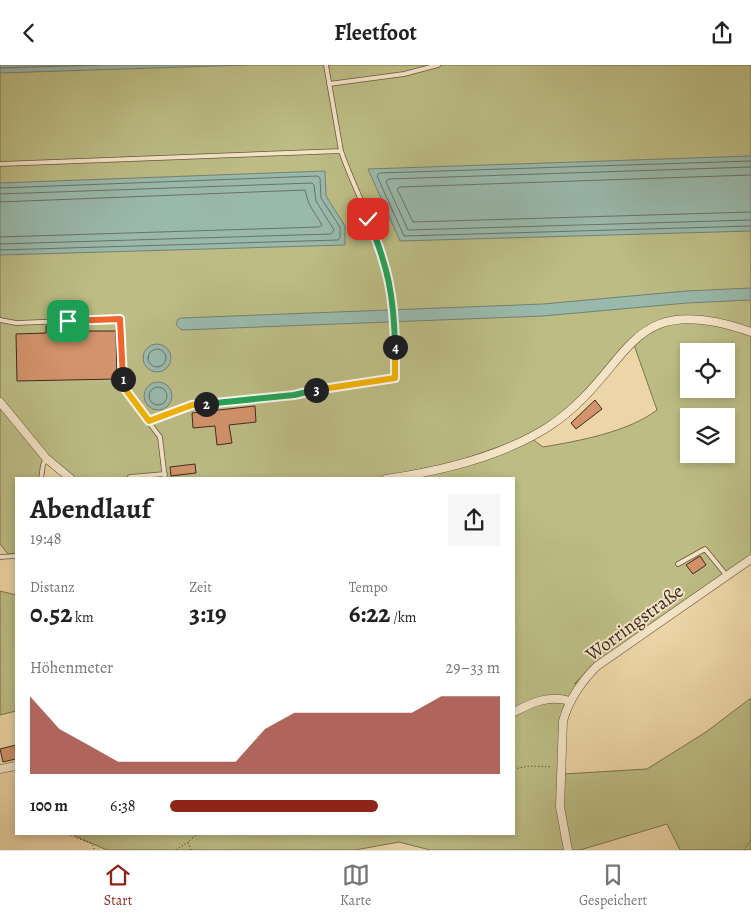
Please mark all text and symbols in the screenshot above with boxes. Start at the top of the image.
text: Fleetfoot [334,18,417,48]
icon: back [15,19,43,47]
icon: share [708,19,736,47]
pin [347,198,389,240]
icon: check [354,205,382,233]
pin [47,300,89,342]
icon: arrive [54,307,82,335]
pin: 4 [382,335,408,359]
text: 4 [392,338,399,357]
map controls [680,343,735,463]
button: locate [680,343,735,398]
pin: 1 [110,367,136,391]
text: 1 [121,370,126,389]
pin: 3 [304,377,328,403]
text: 3 [313,381,320,400]
pin: 2 [194,391,218,417]
text: 2 [203,395,210,414]
button: layers [680,408,735,463]
text: Abendlauf [30,490,151,528]
button: share [448,494,500,546]
text: 19:48 [30,528,62,550]
text: Distanz [30,578,75,597]
text: Zeit [189,578,212,597]
text: Tempo [349,578,388,597]
street label: Worringstraße [580,578,689,668]
text: 0.52 [30,597,72,631]
text: 3:19 [189,597,227,631]
text: 6:22 [349,597,390,631]
text: km [72,608,94,627]
text: /km [390,608,416,627]
text: Höhenmeter [30,657,113,679]
text: 29–33 m [446,657,500,679]
text: 100 m [30,795,68,817]
text: 6:38 [110,795,136,817]
tab: Start [104,861,132,910]
tab: Karte [340,861,371,910]
tab: Gespeichert [579,861,647,910]

